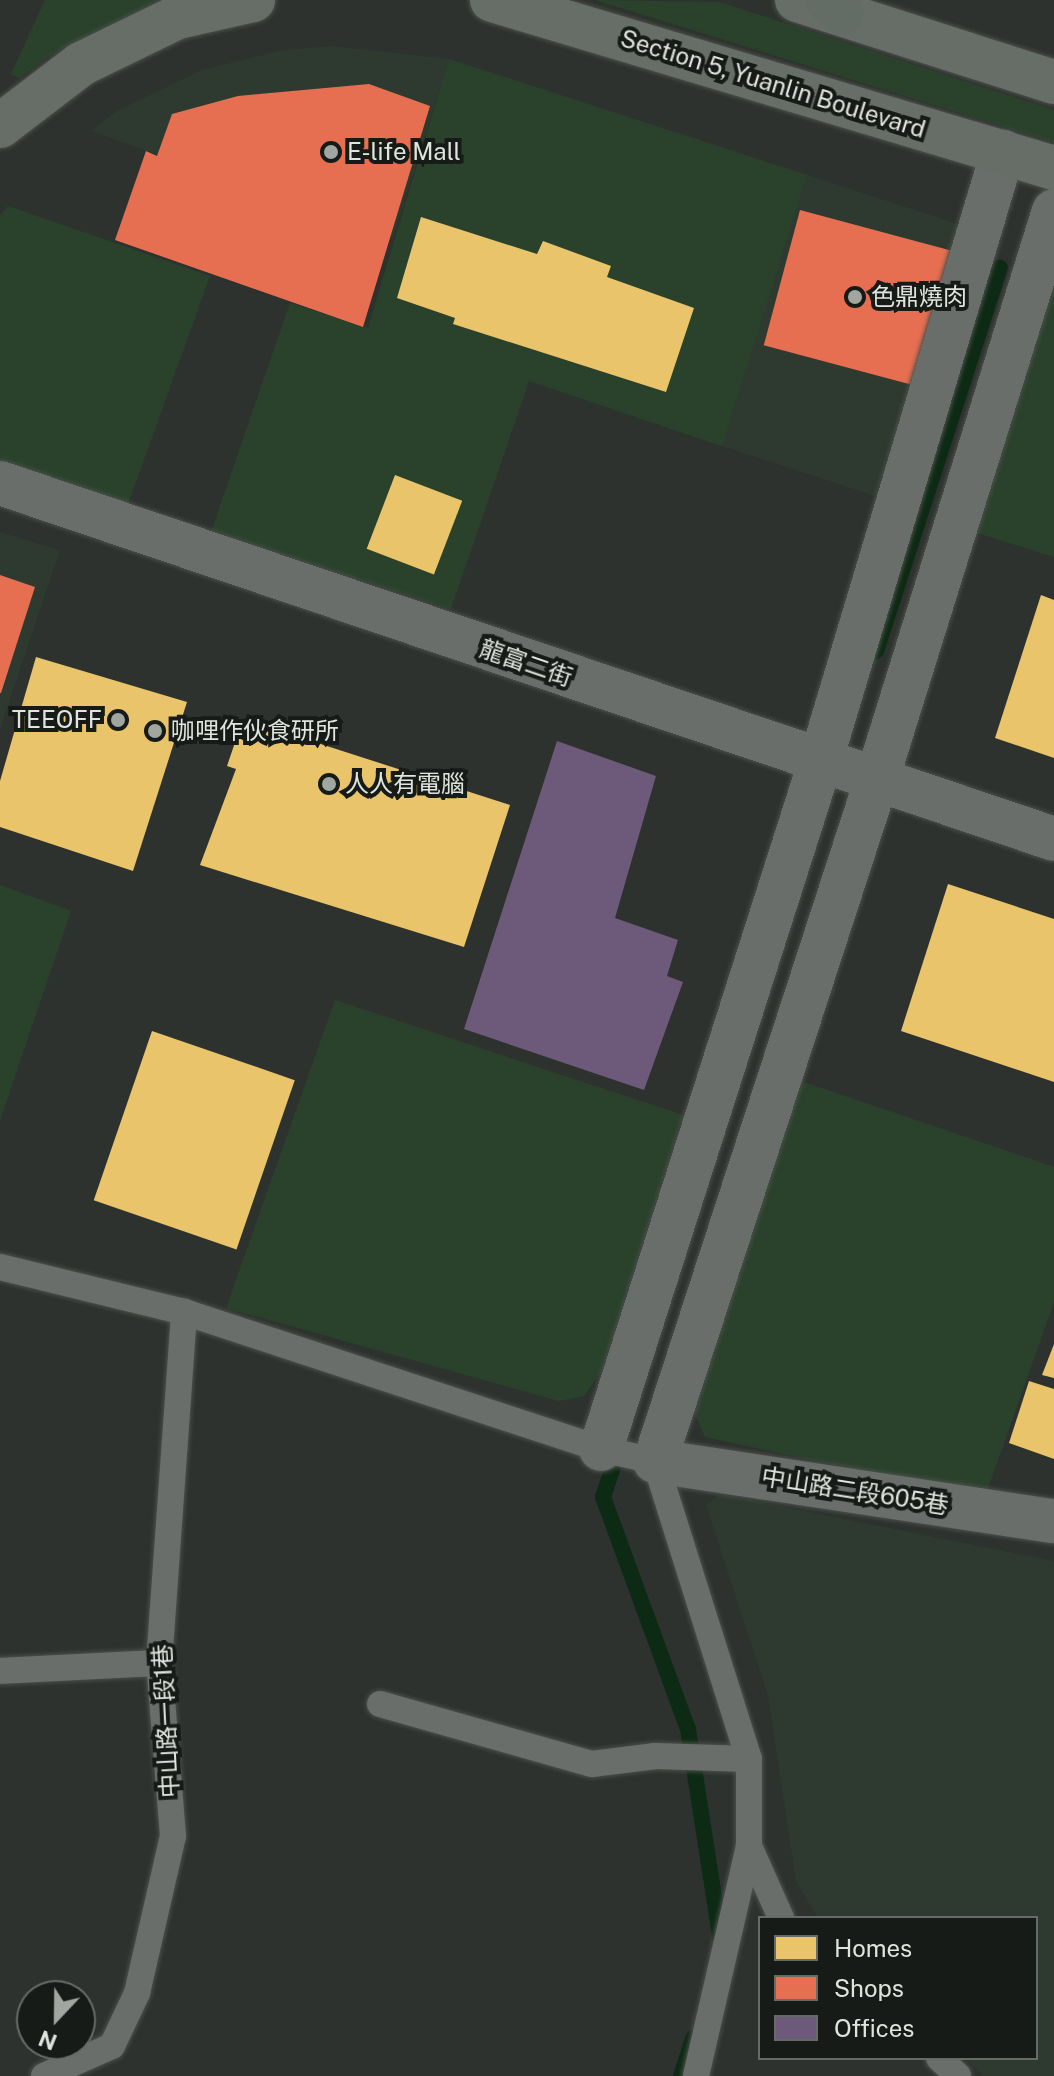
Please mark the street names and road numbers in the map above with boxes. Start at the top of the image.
street label: Section 5, Yuanlin Boulevard [617,24,929,144]
street label: 龍富二街 [476,634,576,692]
street label: 中山路二段605巷 [759,1462,951,1520]
street label: 中山路一段1巷 [148,1643,184,1799]

